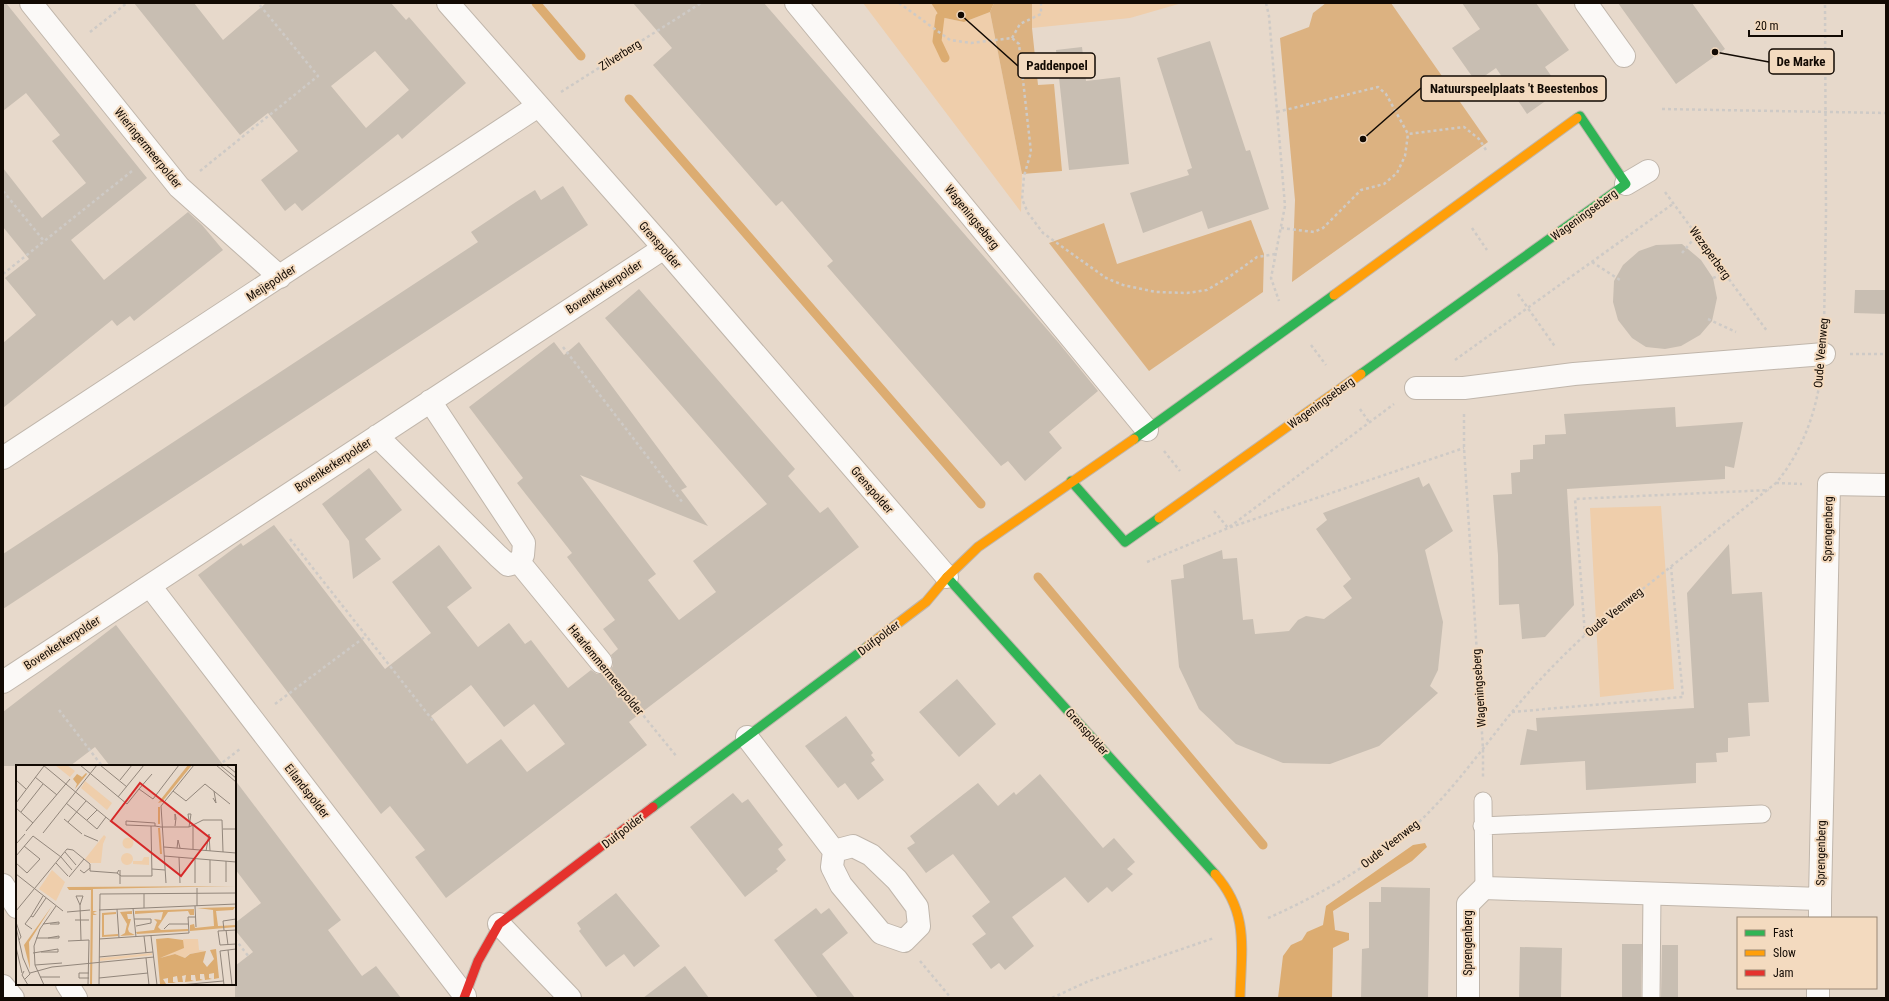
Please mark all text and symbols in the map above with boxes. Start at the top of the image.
scale bar [1749,12,1842,38]
text: 20 m [1755,19,1779,33]
street label: Zilverberg [596,37,644,73]
callout: De Marke [1769,49,1834,74]
callout: Paddenpoel [1018,53,1095,78]
text: De Marke [1776,54,1826,69]
text: Paddenpoel [1026,58,1088,73]
callout: Natuurspeelplaats 't Beestenbos [1421,76,1606,101]
text: Natuurspeelplaats 't Beestenbos [1430,81,1598,96]
street label: Wieringermeerpolder [111,105,185,191]
street label: Wageningseberg [942,182,1002,252]
street label: Wageningseberg [1548,186,1620,244]
street label: Grenspolder [636,219,684,272]
street label: Wezeperberg [1686,224,1734,282]
street label: Bovenkerkerpolder [563,257,645,317]
street label: Meijepolder [244,262,298,304]
street label: Oude Veenweg [1811,317,1831,389]
street label: Wageningseberg [1285,374,1357,432]
street label: Bovenkerkerpolder [292,435,374,495]
street label: Grenspolder [848,464,896,517]
street label: Sprengenberg [1820,496,1836,562]
street label: Oude Veenweg [1582,584,1646,640]
street label: Bovenkerkerpolder [21,613,103,673]
street label: Duifpolder [855,617,903,658]
street label: Haarlemmermeerpolder [565,622,647,718]
street label: Wageningseberg [1469,648,1489,728]
street label: Grenspolder [1063,706,1112,758]
street label: Eilandspolder [282,761,333,821]
inset map [16,765,236,985]
street label: Duifpolder [599,810,647,851]
street label: Oude Veenweg [1358,817,1422,871]
street label: Sprengenberg [1813,820,1829,886]
street label: Sprengenberg [1461,910,1475,976]
legend [1737,917,1877,989]
text: Fast [1773,926,1794,940]
text: Slow [1773,946,1796,960]
text: Jam [1773,966,1794,980]

